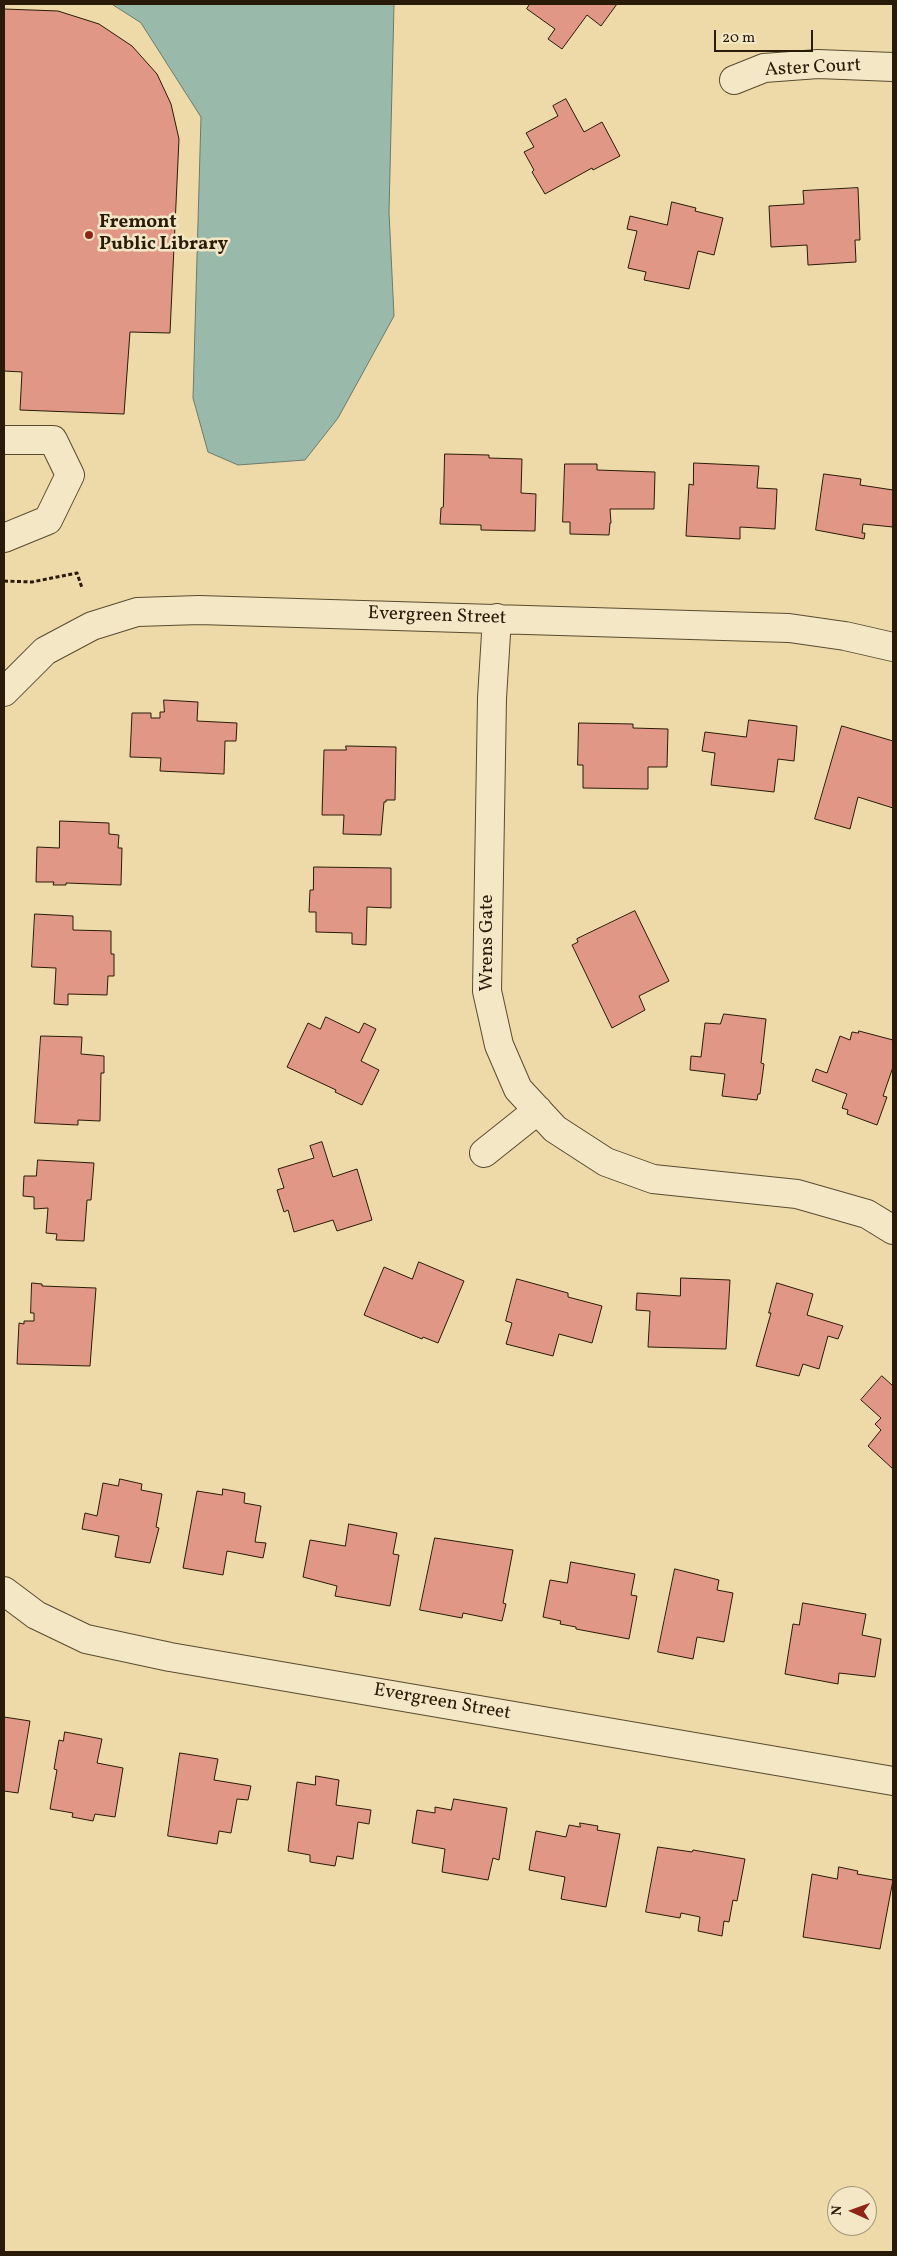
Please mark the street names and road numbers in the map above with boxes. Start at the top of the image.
street label: Aster Court [764,55,862,83]
street label: Evergreen Street [367,603,507,631]
street label: Wrens Gate [478,895,500,991]
street label: Evergreen Street [372,1680,512,1726]

